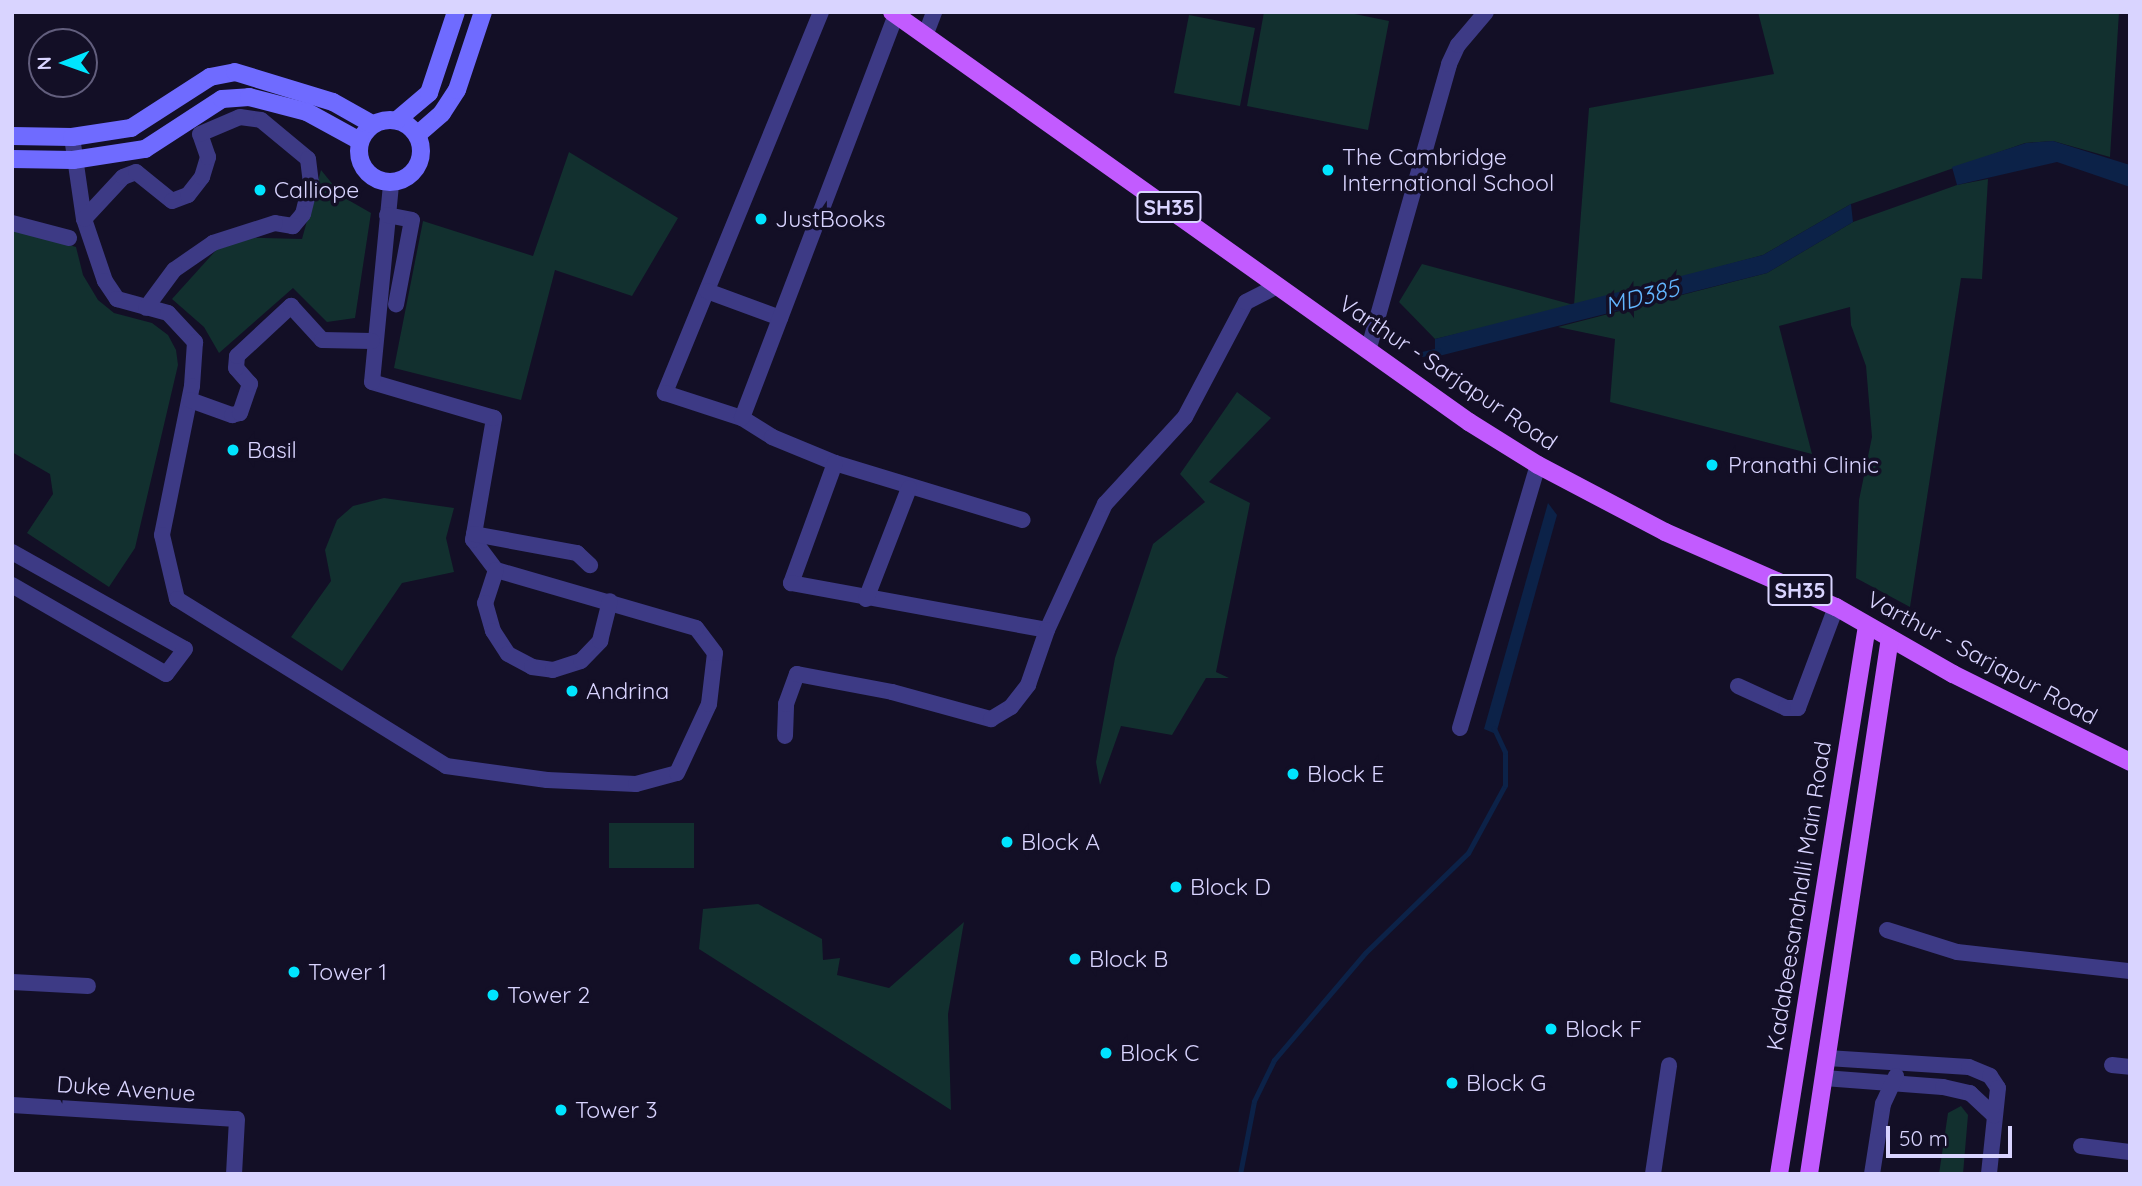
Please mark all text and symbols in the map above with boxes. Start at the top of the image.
north arrow [28,28,98,98]
text: N [32,56,56,71]
place label: The Cambridge International School [1342,143,1554,197]
marker: The Cambridge International School [1320,162,1336,178]
place label: Calliope [274,176,359,204]
marker: Calliope [252,182,268,198]
road number: SH35 [1136,190,1202,224]
place label: JustBooks [775,205,886,233]
marker: JustBooks [753,211,769,227]
water label: MD385 [1602,273,1682,321]
street label: Varthur - Sarjapur Road [1334,290,1562,456]
place label: Basil [247,436,297,464]
marker: Basil [225,442,241,458]
place label: Pranathi Clinic [1728,451,1879,479]
marker: Pranathi Clinic [1702,455,1722,475]
road number: SH35 [1767,572,1833,608]
street label: Varthur - Sarjapur Road [1862,585,2102,731]
place label: Andrina [586,677,669,705]
marker: Andrina [564,683,580,699]
street label: Kadabeesanahalli Main Road [1761,739,1837,1053]
place label: Block E [1307,760,1384,788]
marker: Block E [1285,766,1301,782]
place label: Block A [1021,828,1100,856]
marker: Block A [999,834,1015,850]
place label: Block D [1190,873,1271,901]
marker: Block D [1168,879,1184,895]
place label: Block B [1089,945,1168,973]
marker: Block B [1067,951,1083,967]
place label: Tower 1 [308,958,387,986]
marker: Tower 1 [286,964,302,980]
place label: Tower 2 [507,981,590,1009]
marker: Tower 2 [485,987,501,1003]
place label: Block F [1565,1015,1642,1043]
marker: Block F [1543,1021,1559,1037]
place label: Block C [1120,1039,1199,1067]
marker: Block C [1098,1045,1114,1061]
place label: Block G [1466,1069,1546,1097]
street label: Duke Avenue [56,1070,196,1108]
marker: Block G [1444,1075,1460,1091]
place label: Tower 3 [575,1096,658,1124]
marker: Tower 3 [553,1102,569,1118]
scale bar [1890,1112,2016,1156]
text: 50 m [1899,1125,1948,1151]

